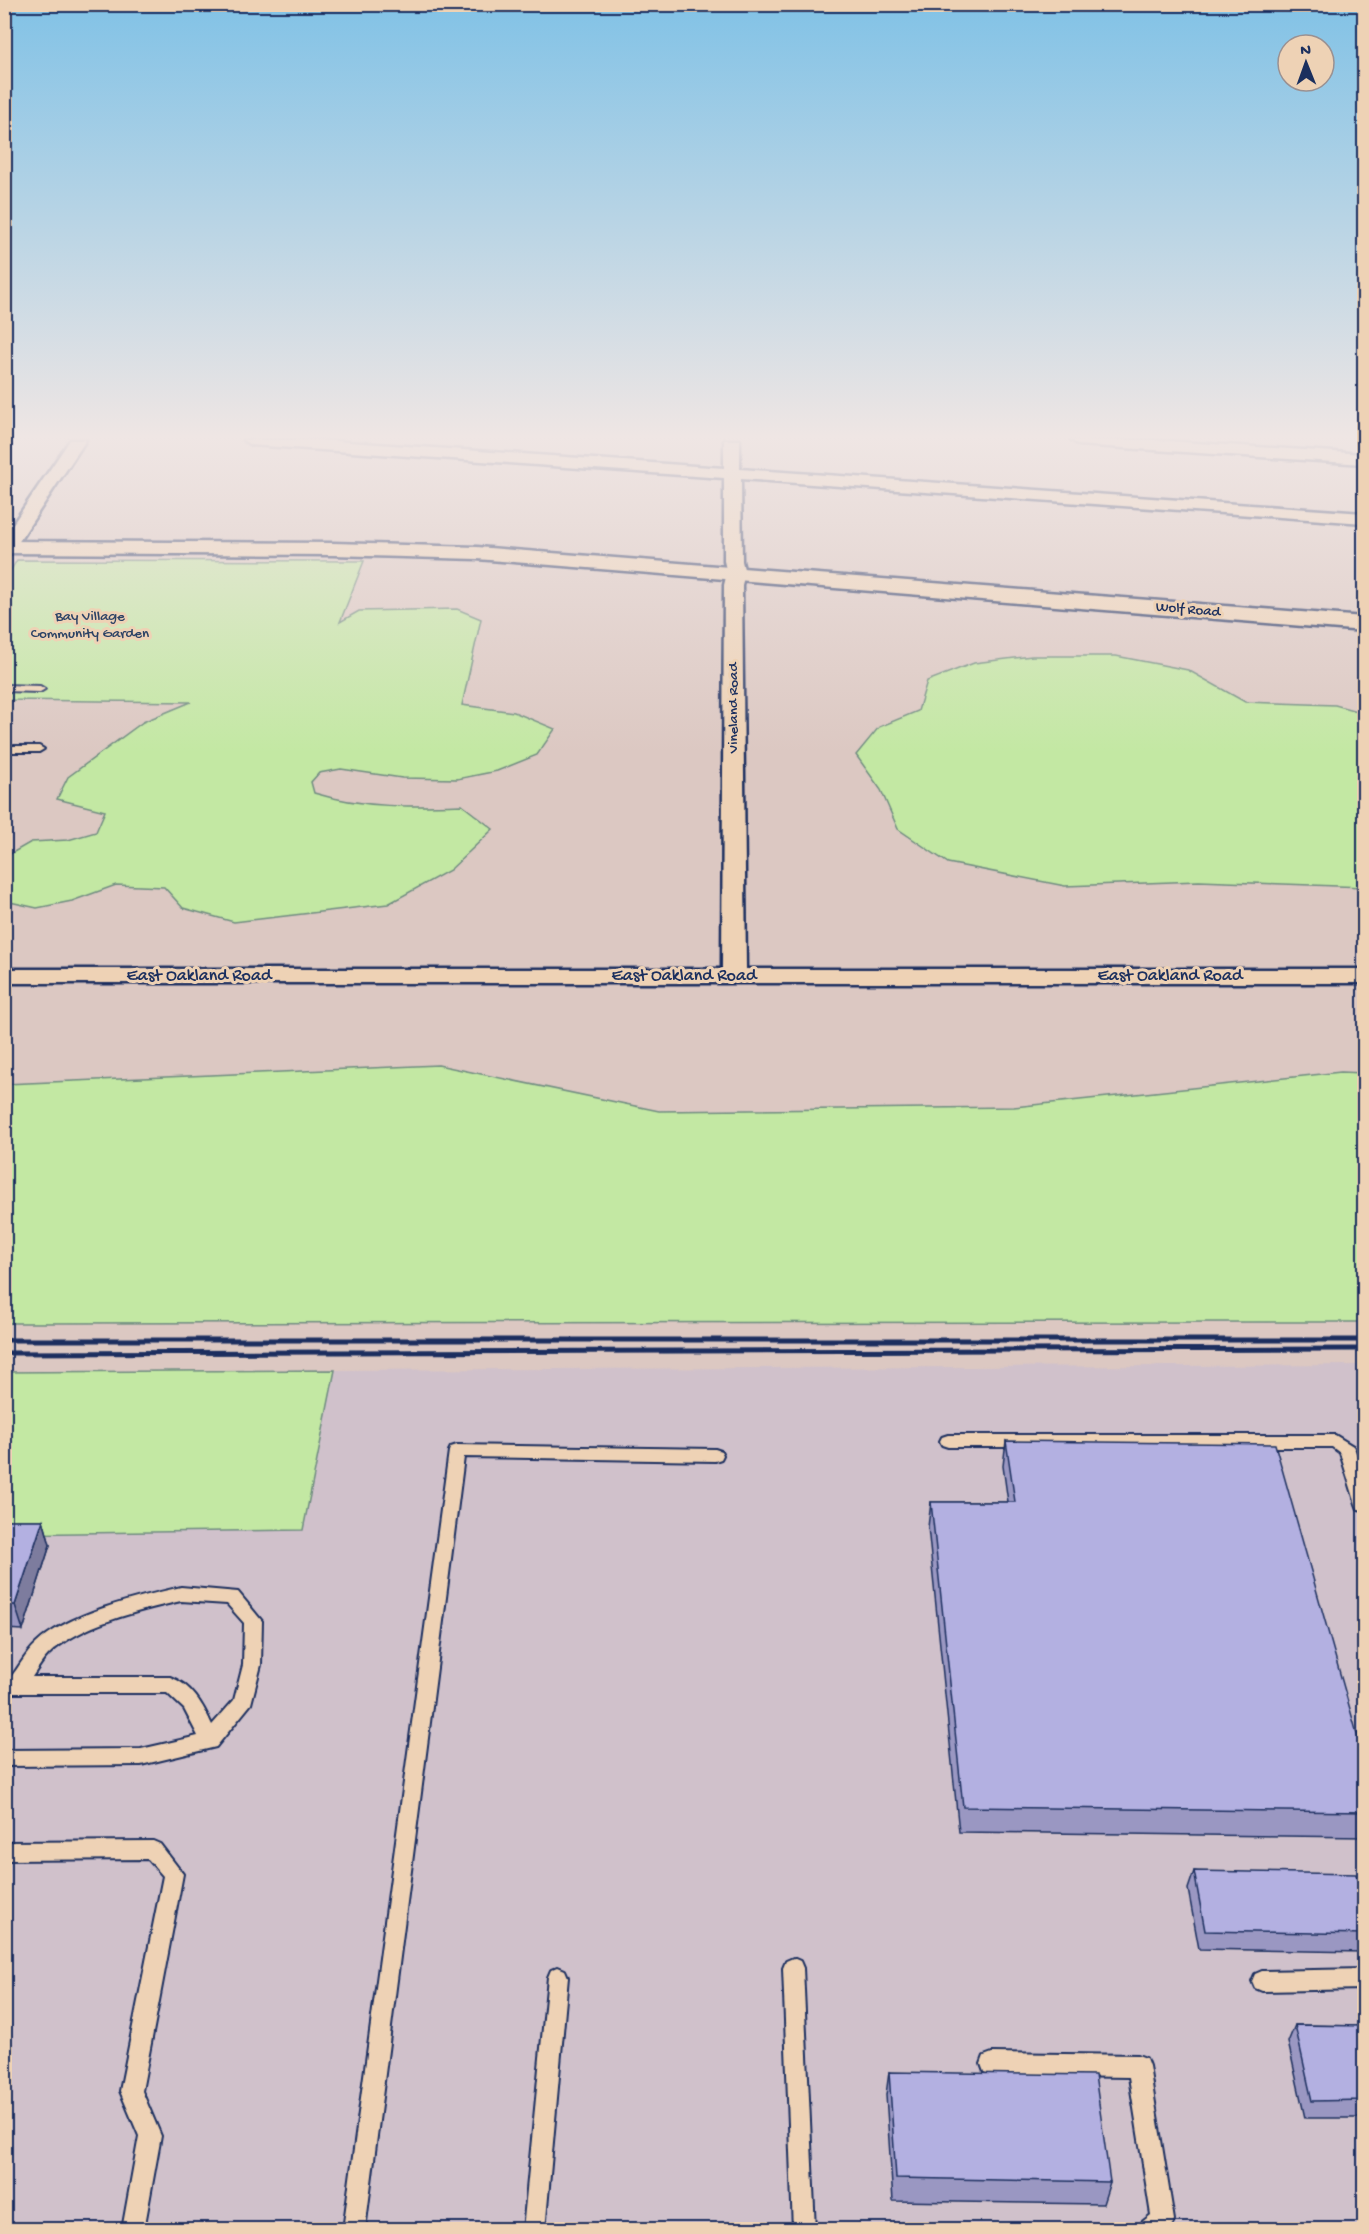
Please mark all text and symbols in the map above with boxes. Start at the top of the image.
north arrow [1276,33,1336,93]
text: N [1300,42,1312,61]
street label: Wolf Road [1155,598,1222,622]
park label: Bay Village Community Garden [31,608,149,643]
street label: Vineland Road [725,662,743,754]
street label: East Oakland Road [127,966,273,987]
street label: East Oakland Road [612,966,758,987]
street label: East Oakland Road [1098,966,1244,987]

